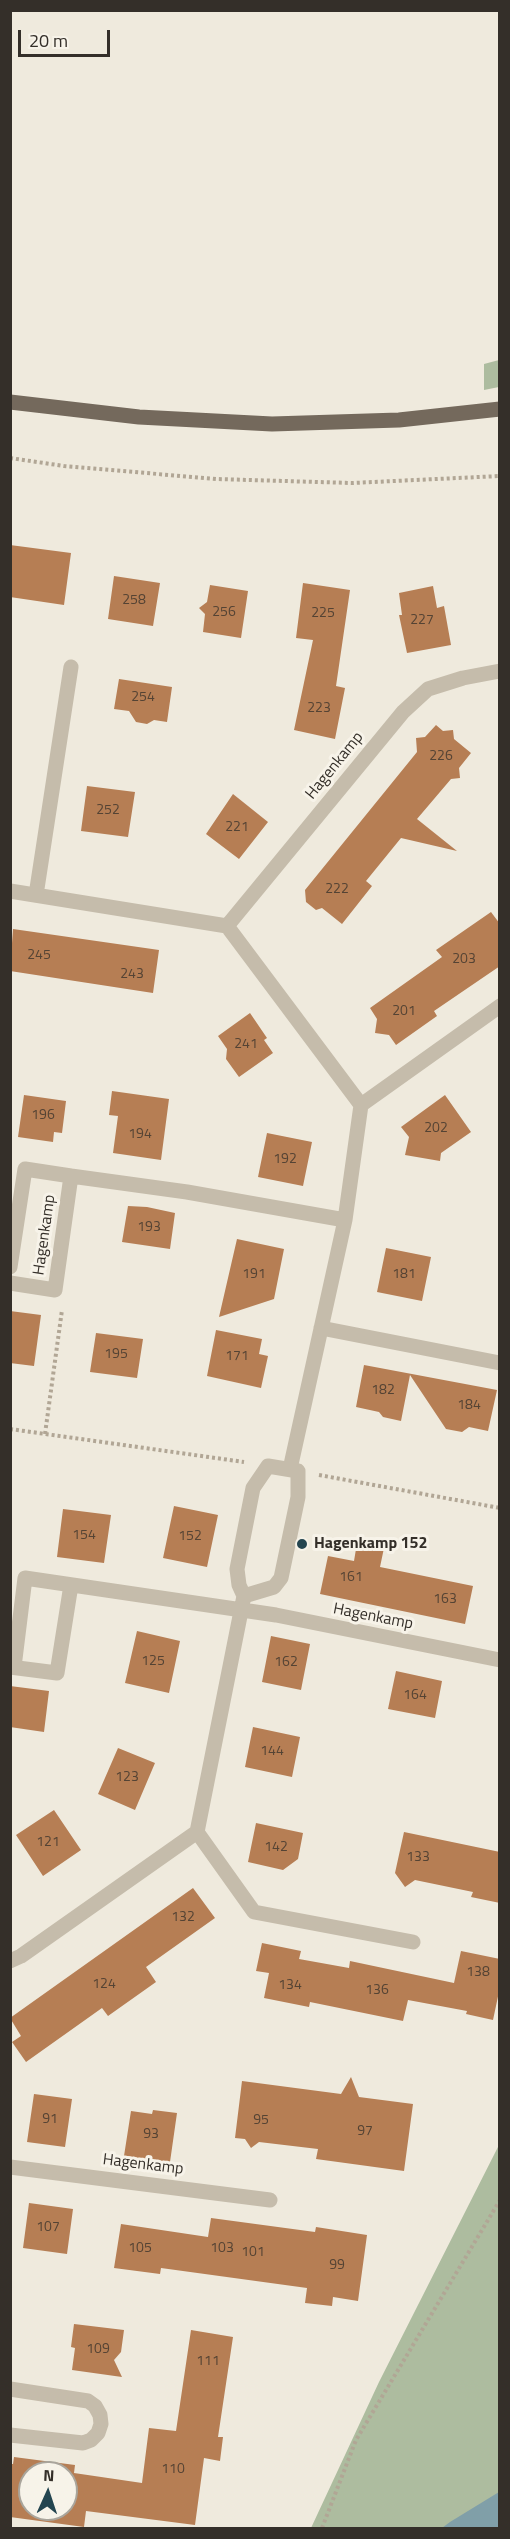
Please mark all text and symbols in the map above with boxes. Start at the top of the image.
scale bar [21,18,112,56]
text: 20 m [29,27,68,54]
house number: 258 [122,593,146,609]
house number: 256 [212,605,236,621]
house number: 225 [311,606,335,622]
house number: 227 [410,613,434,629]
house number: 254 [131,690,155,706]
house number: 223 [307,701,331,717]
street label: Hagenkamp [302,728,368,804]
house number: 226 [429,749,453,765]
house number: 252 [96,803,120,819]
house number: 221 [225,820,249,836]
house number: 222 [325,882,349,898]
house number: 245 [27,948,51,964]
house number: 203 [452,952,476,968]
house number: 243 [120,967,144,983]
house number: 201 [392,1004,416,1020]
house number: 241 [234,1037,258,1053]
house number: 196 [31,1108,55,1124]
house number: 202 [424,1121,448,1137]
house number: 194 [128,1127,152,1143]
house number: 192 [273,1152,297,1168]
street label: Hagenkamp [30,1193,60,1277]
house number: 193 [137,1220,161,1236]
house number: 191 [242,1267,266,1283]
house number: 181 [392,1267,416,1283]
house number: 195 [104,1347,128,1363]
house number: 171 [225,1349,249,1365]
house number: 182 [371,1383,395,1399]
house number: 184 [457,1398,481,1414]
house number: 154 [72,1528,96,1544]
house number: 152 [178,1529,202,1545]
place label: Hagenkamp 152 [314,1534,428,1554]
marker: Hagenkamp 152 [295,1537,309,1551]
house number: 161 [339,1570,363,1586]
house number: 163 [433,1592,457,1608]
street label: Hagenkamp [331,1600,415,1634]
house number: 125 [141,1654,165,1670]
house number: 162 [274,1655,298,1671]
house number: 164 [403,1688,427,1704]
house number: 144 [260,1744,284,1760]
house number: 123 [115,1770,139,1786]
house number: 121 [36,1835,60,1851]
house number: 142 [264,1840,288,1856]
house number: 133 [406,1850,430,1866]
house number: 132 [171,1910,195,1926]
house number: 138 [466,1965,490,1981]
house number: 124 [92,1977,116,1993]
house number: 134 [278,1978,302,1994]
house number: 136 [365,1983,389,1999]
house number: 91 [42,2112,58,2128]
house number: 95 [253,2113,269,2129]
house number: 97 [357,2124,373,2140]
house number: 93 [143,2127,159,2143]
street label: Hagenkamp [102,2151,184,2179]
house number: 107 [36,2220,60,2236]
house number: 105 [128,2241,152,2257]
house number: 103 [210,2241,234,2257]
house number: 101 [241,2245,265,2261]
house number: 99 [329,2258,345,2274]
house number: 109 [86,2342,110,2358]
house number: 111 [196,2354,220,2370]
north arrow [18,2461,78,2521]
house number: 110 [161,2462,185,2478]
text: N [43,2463,55,2487]

